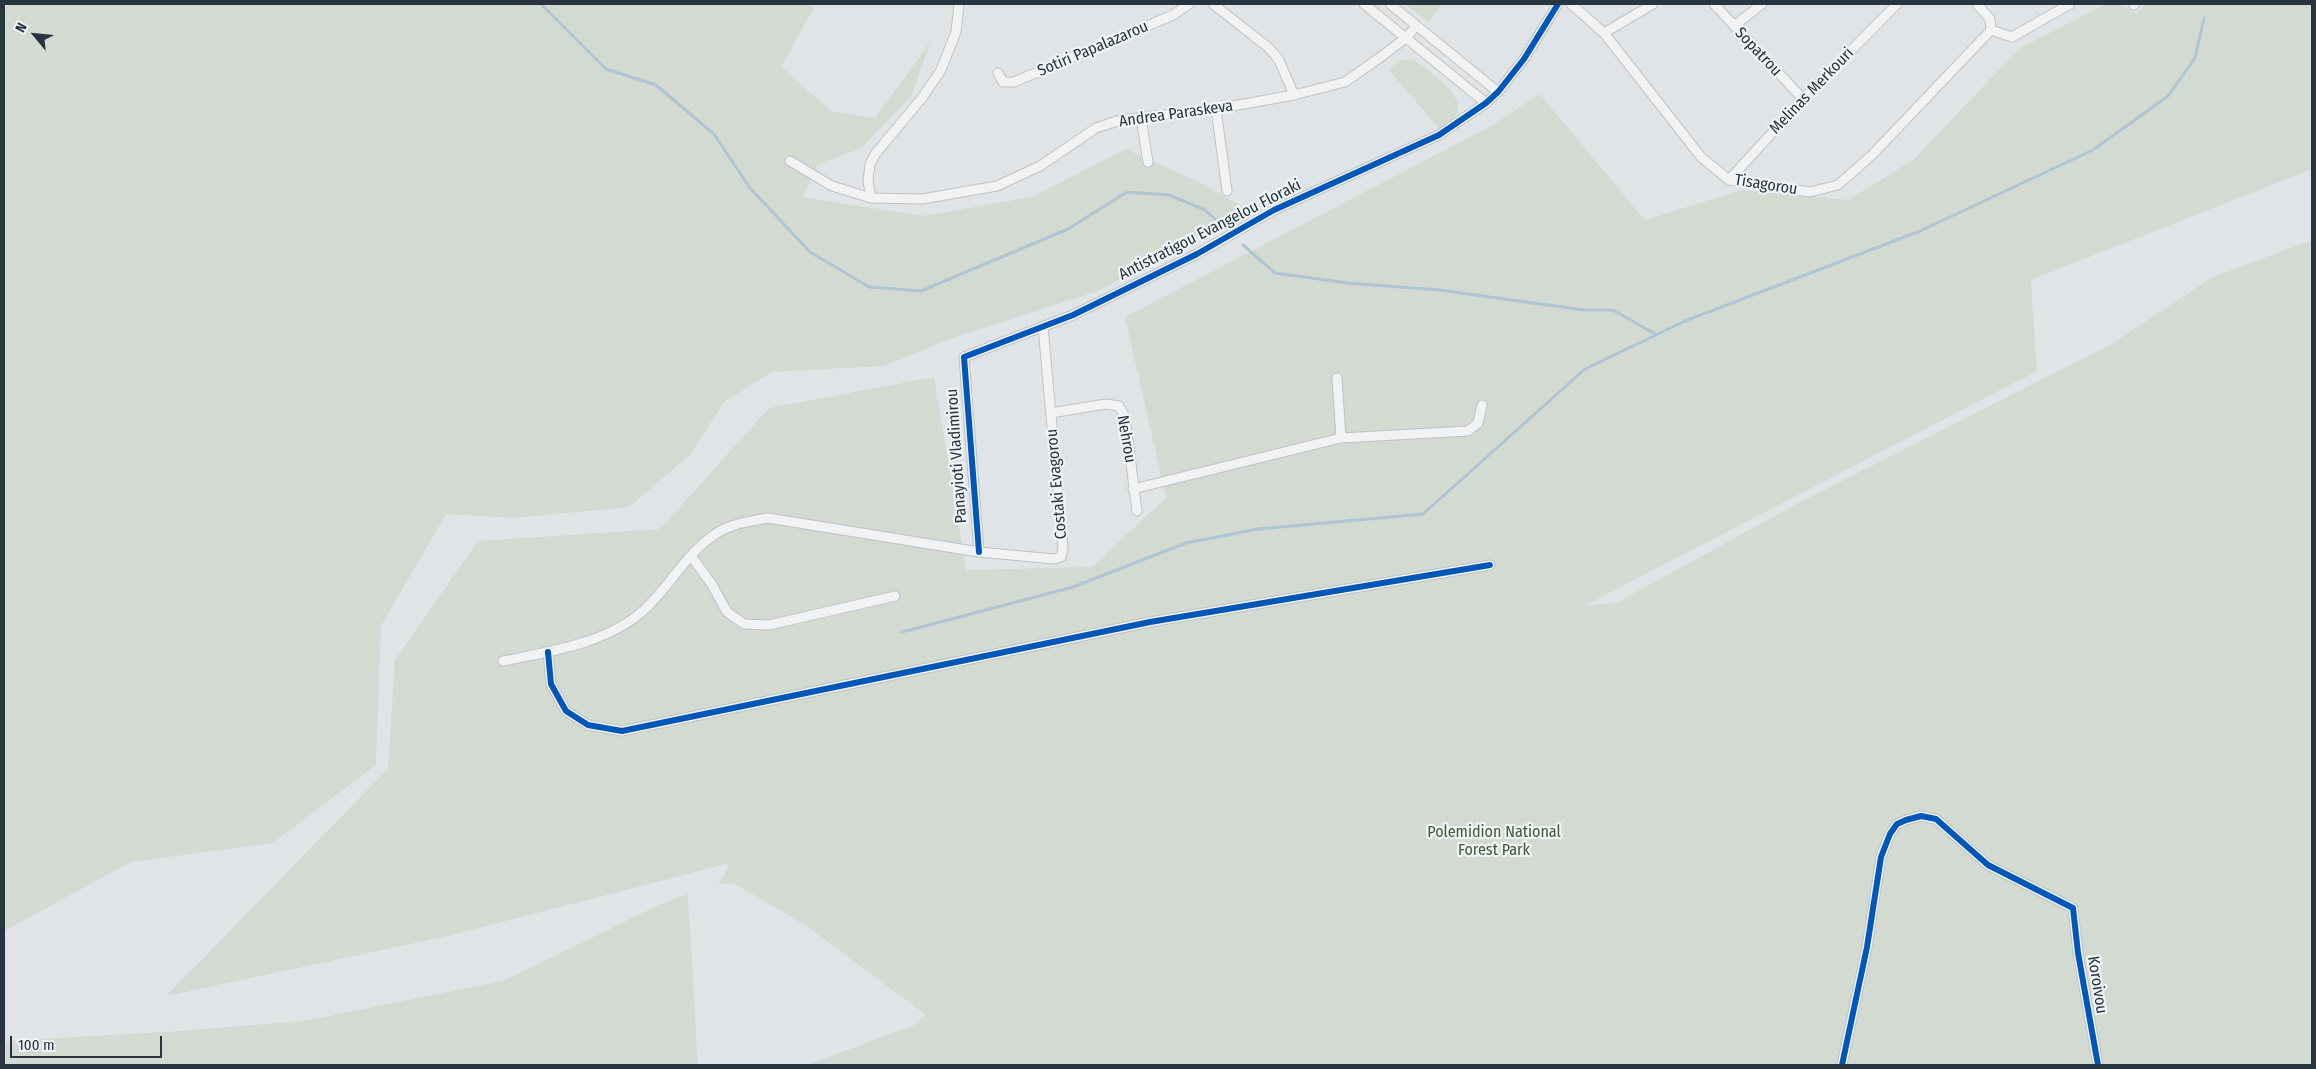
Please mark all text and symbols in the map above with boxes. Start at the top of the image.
north arrow [10,10,60,60]
street label: Sotiri Papalazarou [1035,17,1151,81]
text: N [12,20,31,35]
street label: Sopatrou [1731,24,1785,80]
street label: Melinas Merkouri [1766,44,1858,138]
street label: Andrea Paraskeva [1118,97,1234,131]
street label: Tisagorou [1733,171,1799,199]
street label: Antistratigou Evangelou Floraki [1116,176,1304,284]
street label: Panayioti Vladimirou [943,388,971,524]
street label: Nehrou [1112,414,1140,464]
street label: Costaki Evagorou [1043,428,1071,540]
park label: Polemidion National Forest Park [1427,823,1561,861]
street label: Koroivou [2083,955,2111,1015]
scale bar [12,1026,165,1058]
text: 100 m [18,1036,55,1054]

